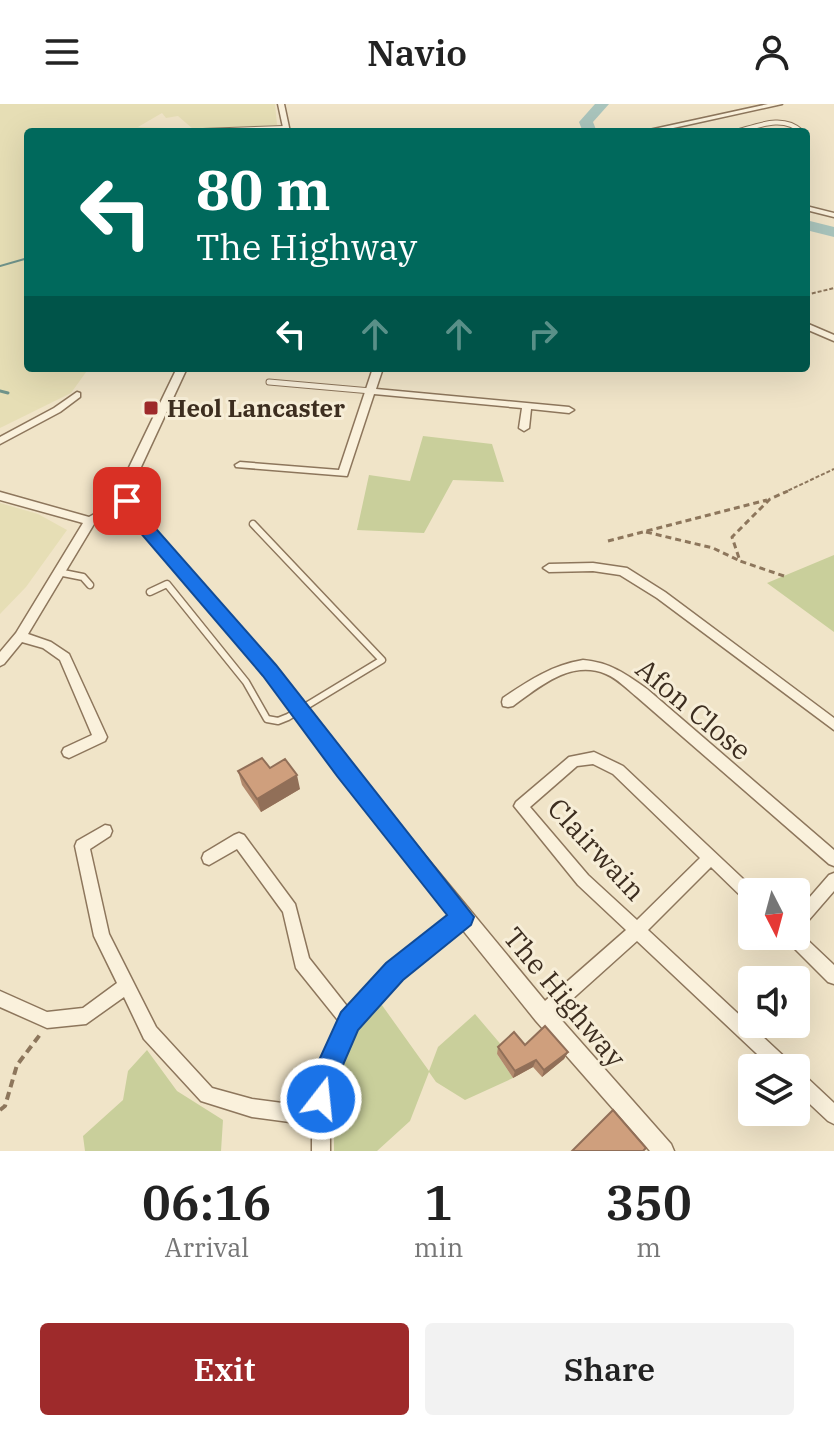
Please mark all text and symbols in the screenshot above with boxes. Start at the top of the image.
text: Navio [367,29,467,76]
icon: menu [40,30,84,74]
icon: person [750,30,794,74]
text: 80 m [196,153,331,225]
icon: left [64,160,168,264]
text: The Highway [196,223,417,270]
icon: left [269,312,313,356]
icon: ahead [353,312,397,356]
icon: ahead [437,312,481,356]
icon: right [521,312,565,356]
place label: Heol Lancaster [167,392,345,424]
marker: Heol Lancaster [142,399,160,417]
pin [93,467,161,535]
icon: arrive [105,479,149,523]
street label: Afon Close [629,650,759,768]
street label: Clairwain [540,790,654,908]
north arrow [738,878,810,950]
map controls [738,878,810,1126]
street label: The Highway [496,919,634,1075]
button: sound [738,966,810,1038]
button: layers [738,1054,810,1126]
position arrow [279,1057,363,1141]
text: 06:16 [142,1171,272,1233]
text: 1 [424,1171,453,1233]
text: 350 [605,1171,692,1233]
text: Arrival [165,1230,249,1264]
text: min [414,1230,463,1264]
text: m [636,1230,661,1264]
button: Exit [40,1323,409,1415]
button: Share [425,1323,794,1415]

